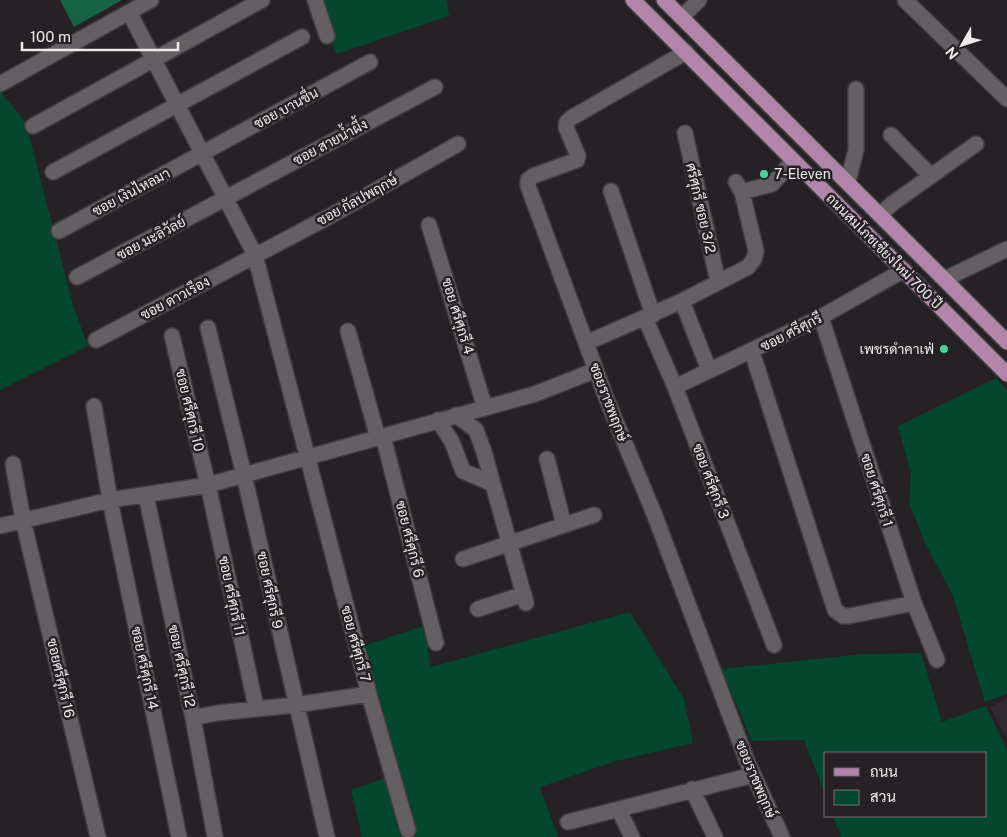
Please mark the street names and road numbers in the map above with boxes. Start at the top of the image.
street label: ซอย บานชื่น [249,81,321,132]
street label: ซอย สายน้ำผึ้ง [288,112,370,168]
street label: ศรีศุกรี ซอย 3/2 [681,161,720,255]
street label: ซอย เงินไหลมา [89,165,173,219]
street label: ซอย กัลปพฤกษ์ [314,170,401,230]
street label: ถนนสมโภชเชียงใหม่ 700 ปี [823,189,946,312]
street label: ซอย มะลิวัลย์ [113,212,188,263]
street label: ซอย ดาวเรือง [137,272,212,323]
street label: ซอย ศรีศุกรี 4 [437,276,478,357]
street label: ซอย ศรีศุกรี [757,309,825,356]
street label: ซอยราชพฤกษ์ [586,360,632,444]
street label: ซอย ศรีศุกรี 10 [171,367,208,453]
street label: ซอย ศรีศุกรี 3 [688,441,734,522]
street label: ซอย ศรีศุกรี 1 [856,451,897,529]
street label: ซอย ศรีศุกรี 6 [391,499,428,580]
street label: ซอย ศรีศุกรี 9 [252,550,287,631]
street label: ซอย ศรีศุกรี 11 [214,554,249,638]
street label: ซอย ศรีศุกรี 7 [336,604,375,685]
street label: ซอย ศรีศุกรี 12 [163,623,200,709]
street label: ซอย ศรีศุกรี 14 [126,625,163,712]
street label: ซอยศรีศุกรี 16 [42,636,79,720]
street label: ซอยราชพฤกษ์ [732,737,781,821]

